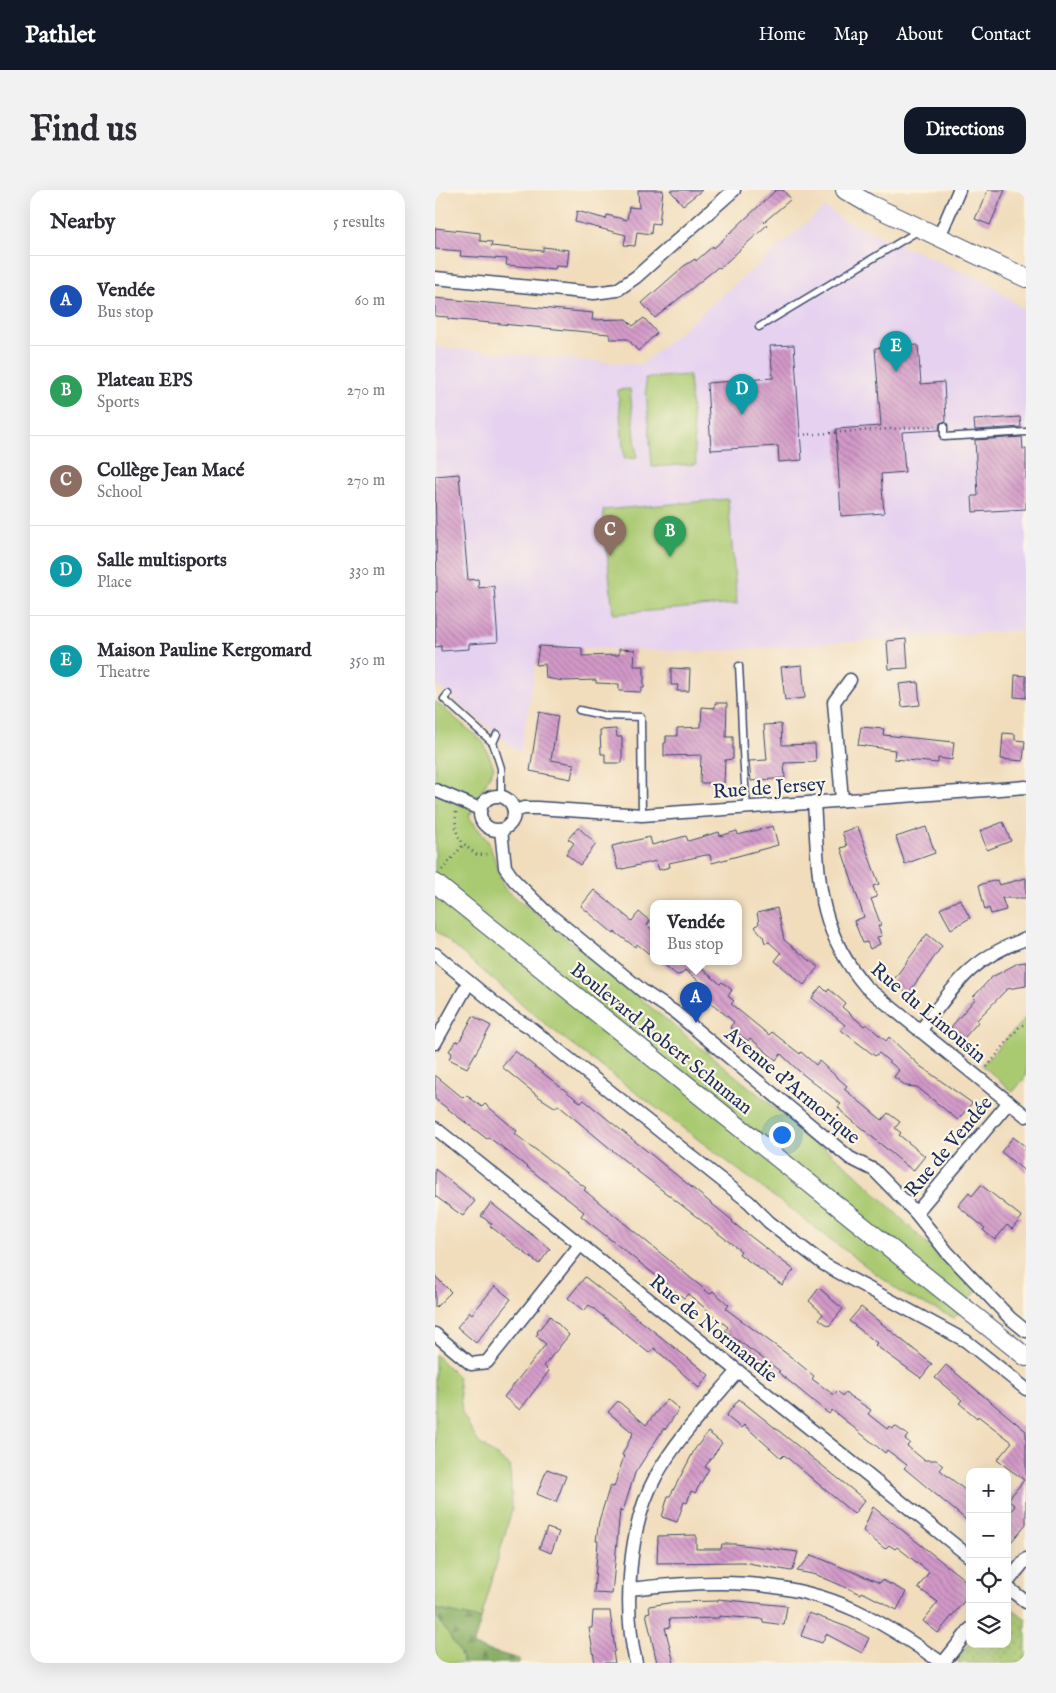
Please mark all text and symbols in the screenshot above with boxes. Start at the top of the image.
text: Pathlet [25,20,96,51]
text: Home [759,24,806,47]
text: Map [834,24,868,47]
text: About [896,24,943,47]
text: Contact [971,24,1031,47]
button: Directions [904,107,1026,154]
text: Find us [30,108,137,153]
text: Nearby [50,209,115,236]
text: 5 results [333,213,385,233]
text: Vendée [97,279,155,303]
text: A [61,291,71,311]
text: 60 m [355,291,385,311]
text: Bus stop [97,303,153,323]
pin: E [880,331,912,372]
text: Plateau EPS [97,369,193,393]
pin: D [726,374,758,415]
text: B [61,381,71,401]
text: 270 m [346,381,385,401]
text: Sports [97,393,139,413]
text: Collège Jean Macé [97,459,244,483]
text: C [60,471,72,491]
text: 270 m [346,471,385,491]
text: School [97,483,142,503]
pin: C [594,515,626,556]
pin: B [654,516,686,557]
text: Salle multisports [97,549,227,573]
text: D [60,561,72,581]
text: 330 m [349,561,385,581]
text: Place [97,573,132,593]
text: Maison Pauline Kergomard [97,639,311,663]
text: E [60,651,72,671]
text: 350 m [350,651,385,671]
text: Theatre [97,663,150,683]
street label: Rue de Jersey [712,772,827,805]
popup [650,900,742,965]
text: Vendée [667,911,725,935]
text: Bus stop [667,935,723,955]
street label: Rue du Limousin [865,957,991,1069]
street label: Boulevard Robert Schuman [565,958,758,1121]
pin: A [680,982,712,1023]
street label: Avenue d'Armorique [718,1021,865,1150]
street label: Rue de Vendée [900,1091,999,1203]
your location [769,1122,795,1148]
street label: Rue de Normandie [644,1270,782,1389]
map controls [966,1468,1011,1648]
button: + [966,1468,1011,1513]
button: − [966,1513,1011,1558]
button: locate [966,1558,1011,1603]
button: layers [966,1603,1011,1648]

